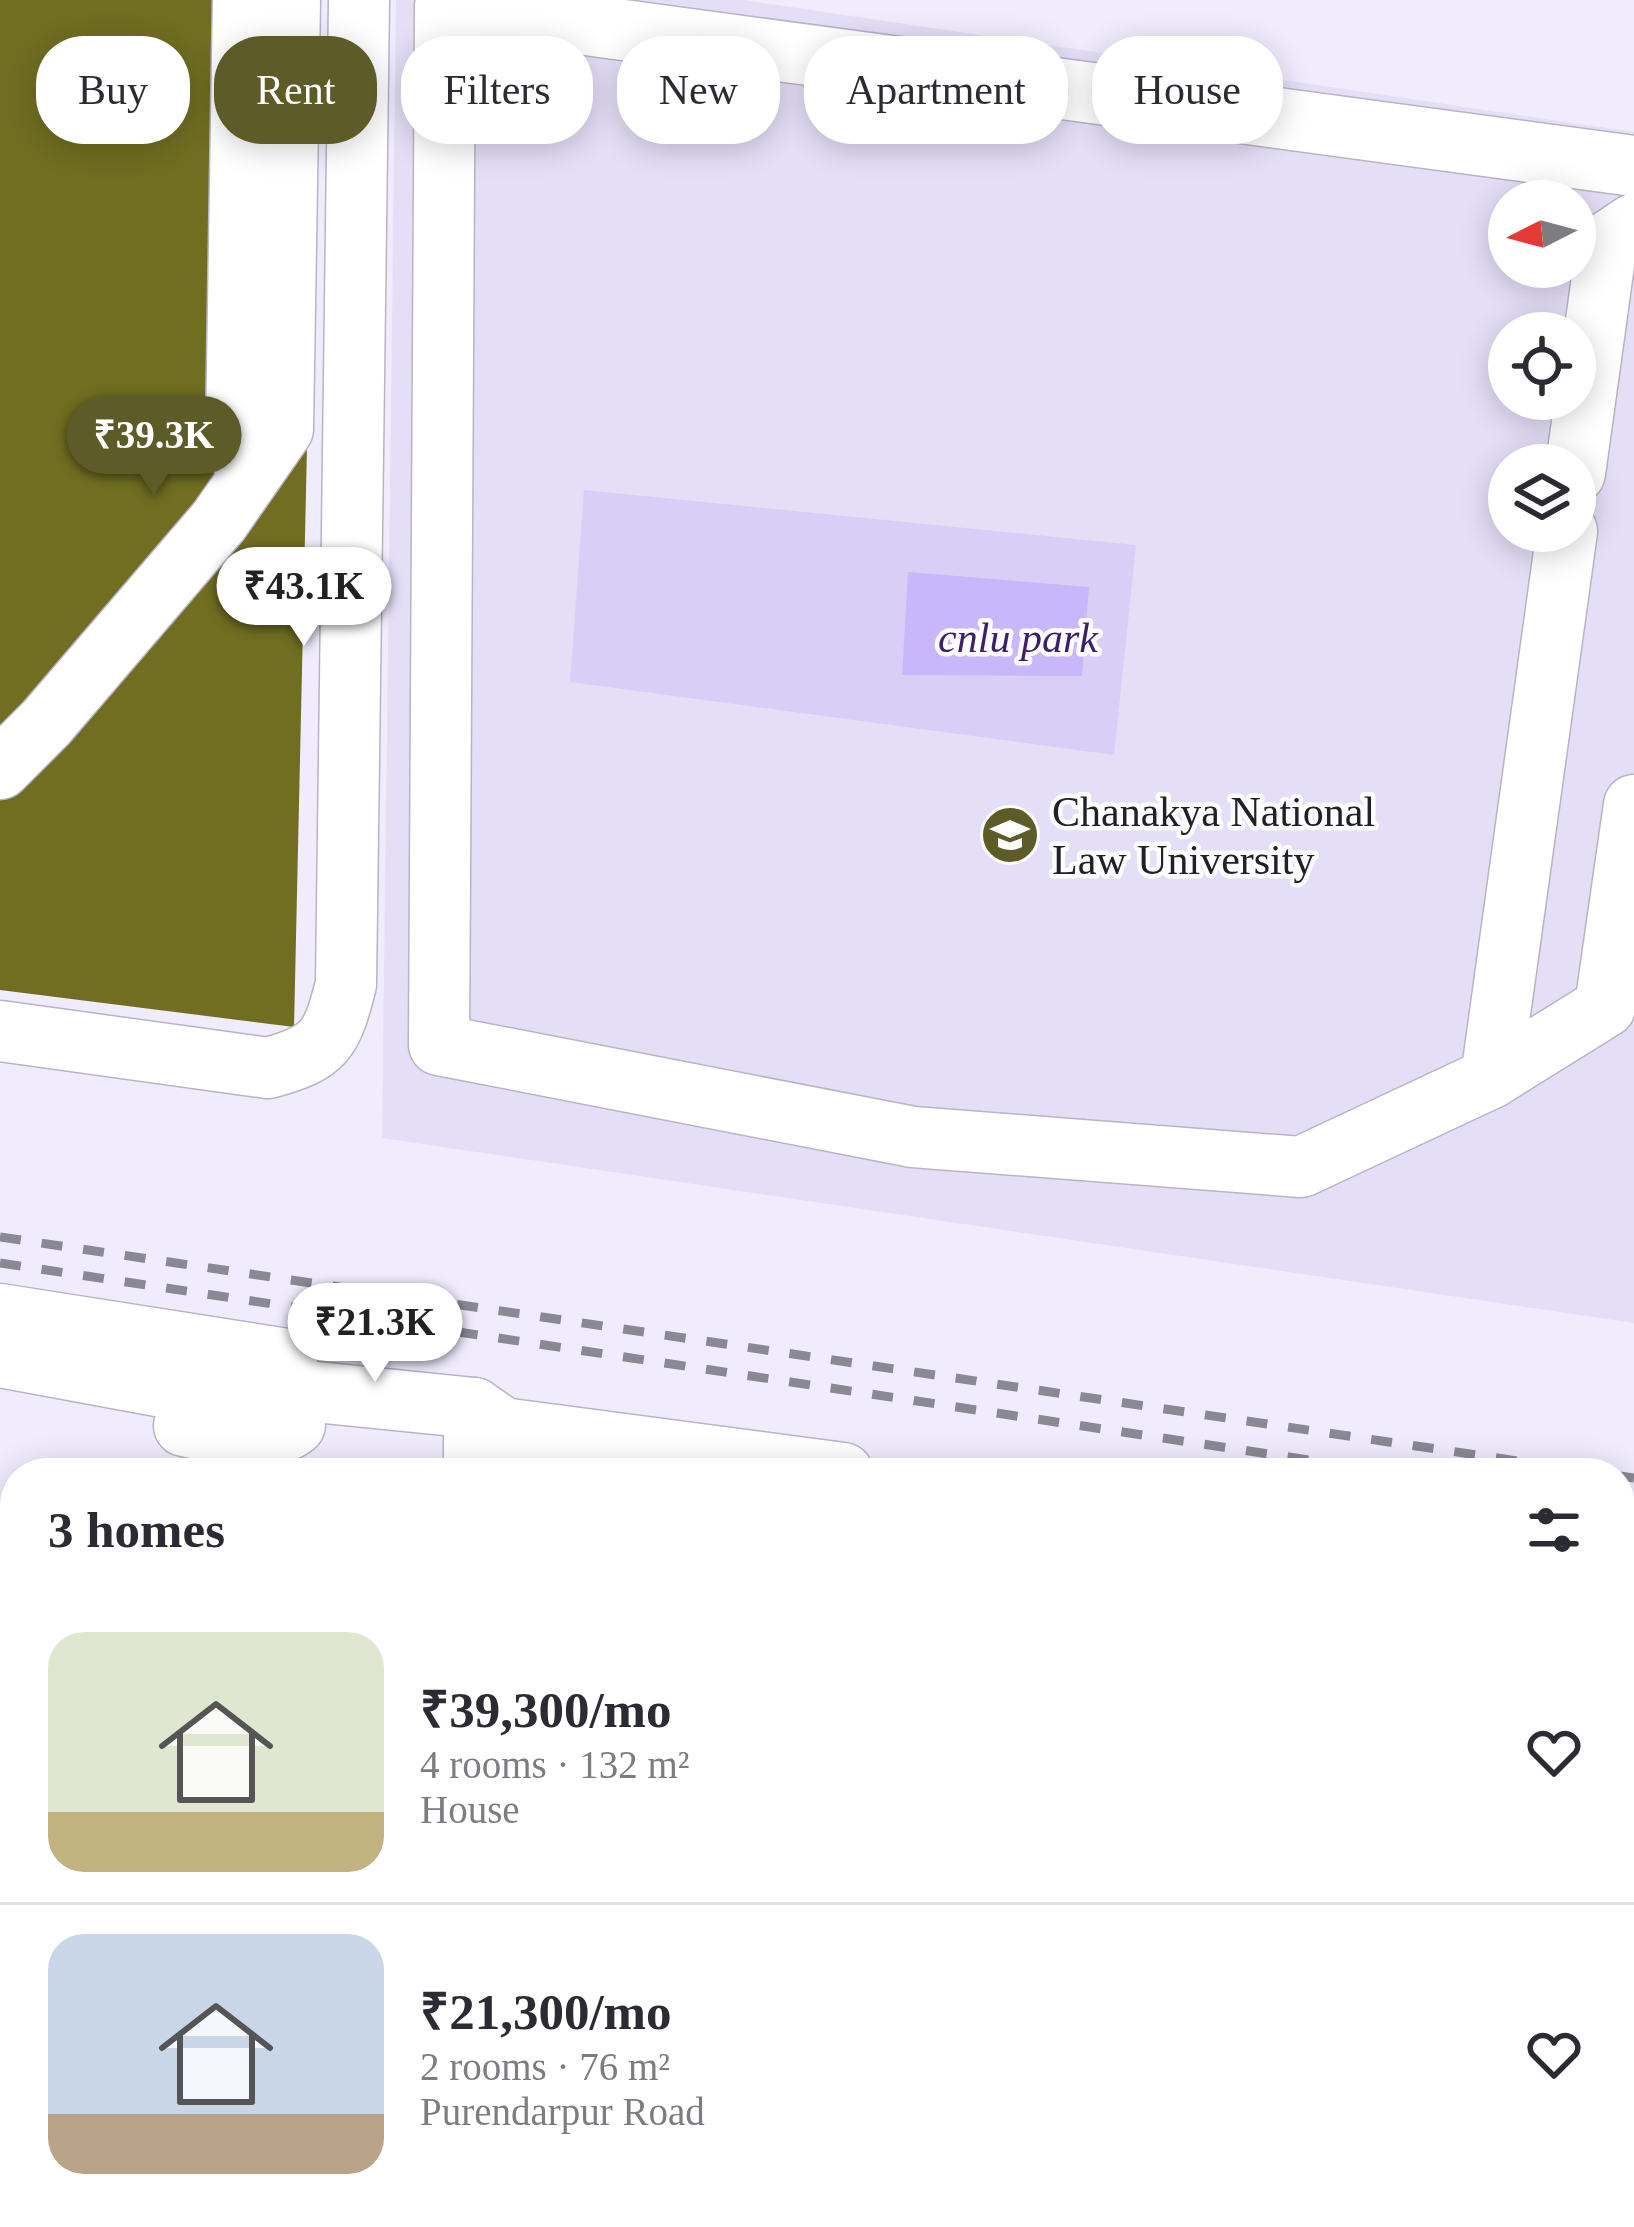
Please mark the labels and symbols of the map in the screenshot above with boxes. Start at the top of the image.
north arrow [1488,180,1596,288]
pin: ₹39.3K [56,396,252,498]
pin: ₹43.1K [206,547,402,649]
park label: cnlu park [938,615,1099,661]
place label: Chanakya National Law University [1052,789,1375,883]
school or university icon: Chanakya National Law University [979,804,1041,866]
pin: ₹21.3K [277,1283,473,1385]

